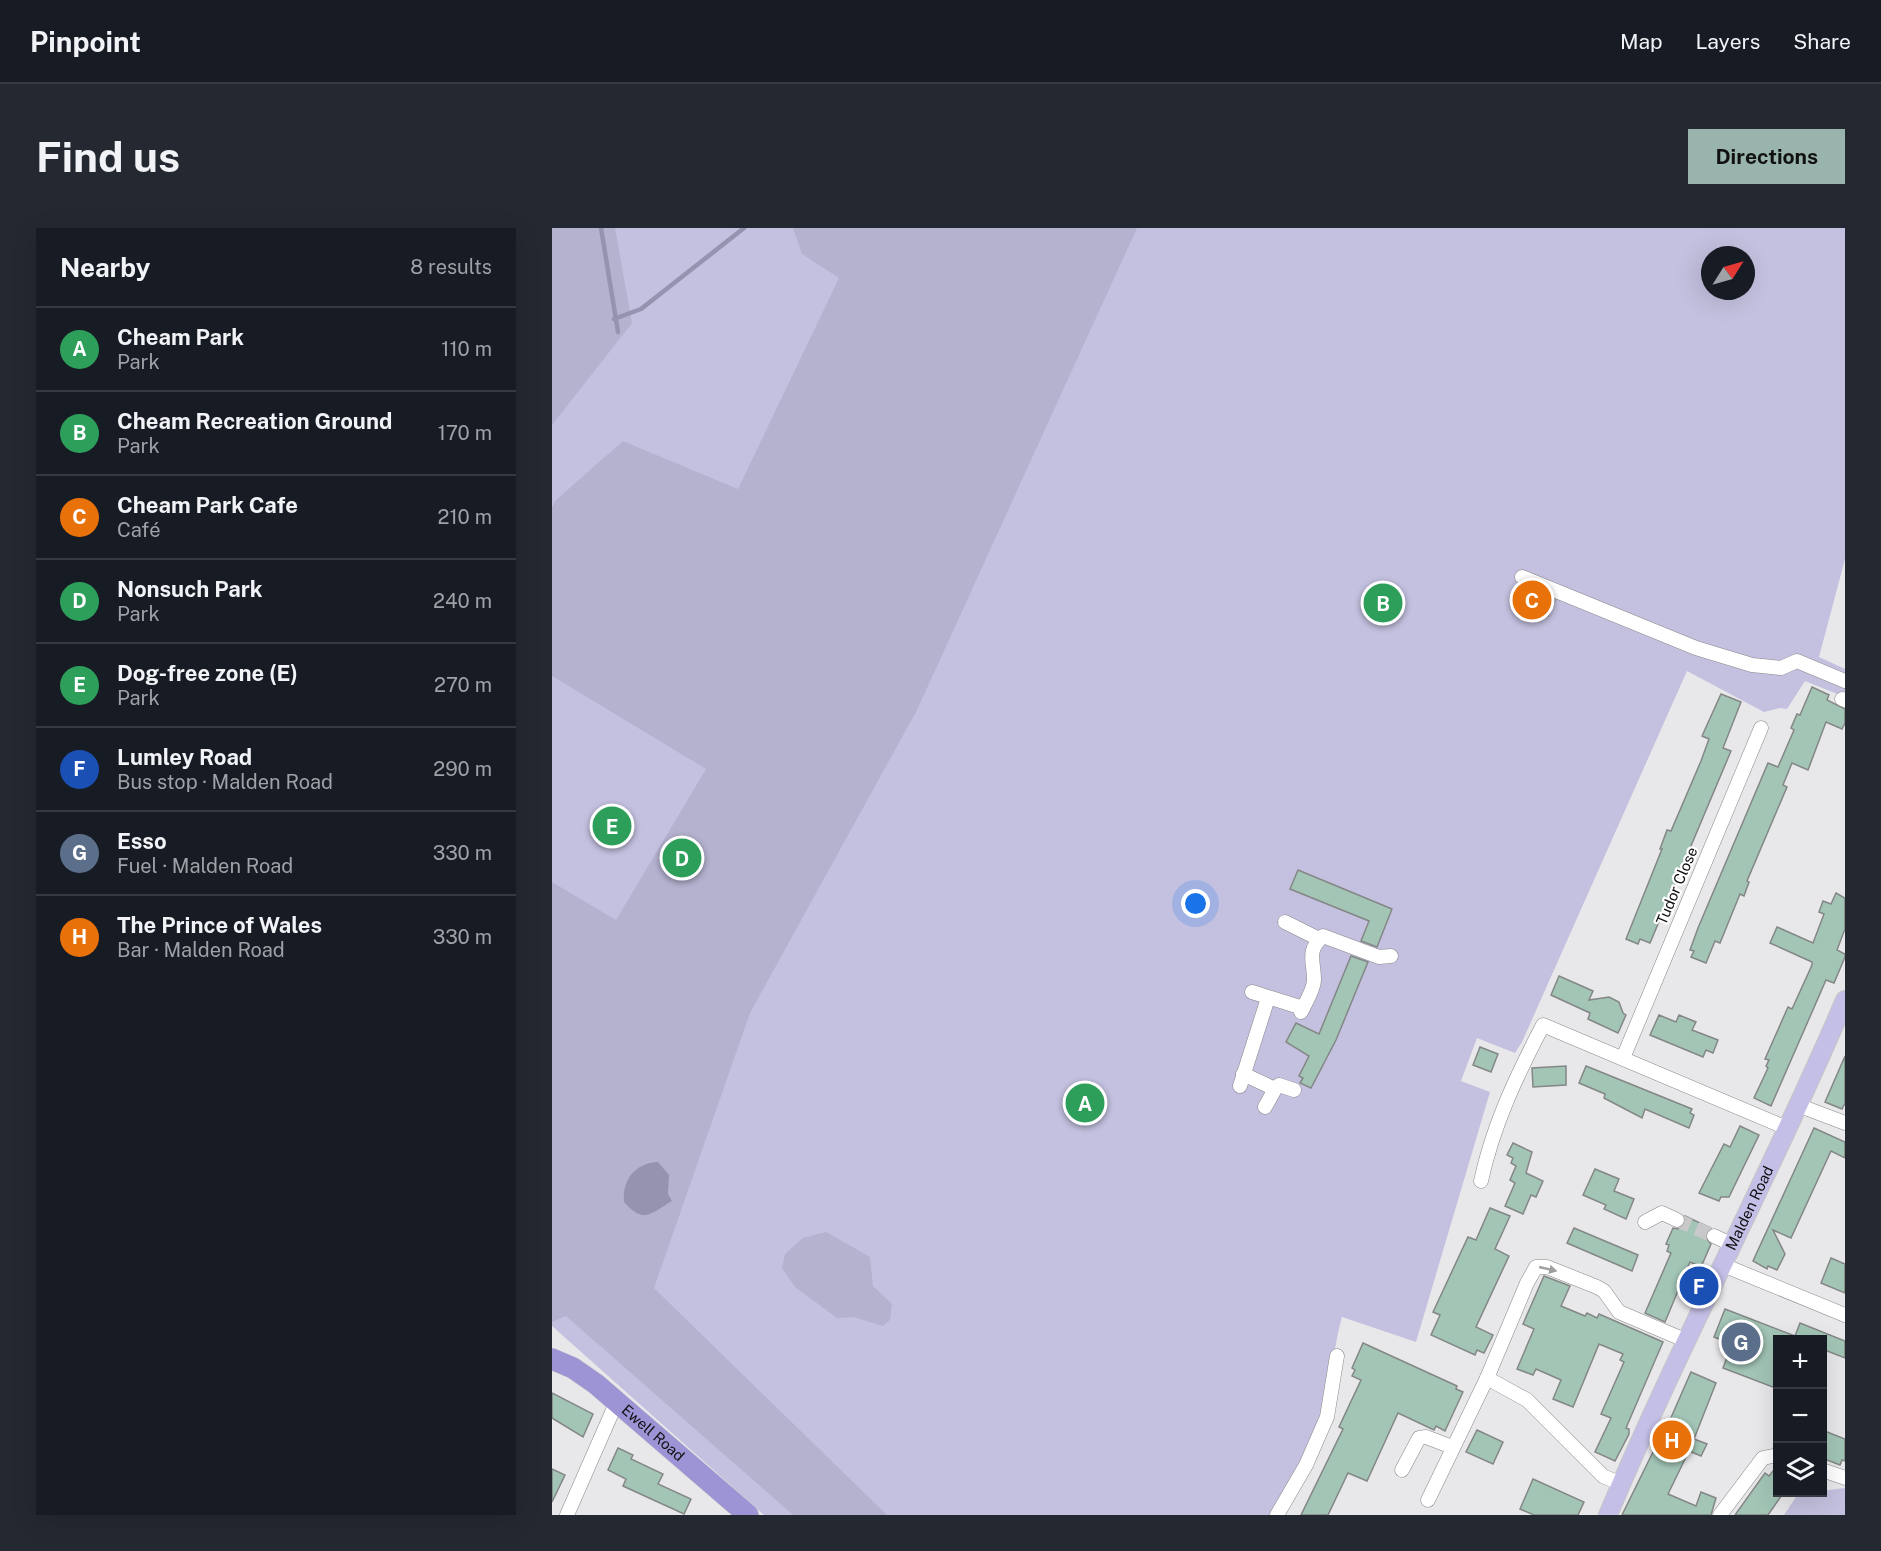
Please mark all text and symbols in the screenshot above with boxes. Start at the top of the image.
text: Pinpoint [30,25,141,58]
text: Map [1620,29,1663,54]
text: Layers [1696,29,1760,54]
text: Share [1793,29,1851,54]
button: Directions [1688,129,1845,184]
text: Find us [36,132,180,181]
north arrow [1701,246,1755,300]
text: Nearby [60,252,150,283]
text: 8 results [410,255,492,279]
text: Cheam Park [117,324,244,350]
text: A [72,337,87,361]
text: 110 m [441,337,492,361]
text: Park [117,350,160,374]
text: Cheam Recreation Ground [117,408,392,434]
text: B [73,421,86,445]
text: 170 m [438,421,492,445]
text: Park [117,434,160,458]
text: Cheam Park Cafe [117,492,298,518]
text: C [72,505,87,529]
text: 210 m [438,505,492,529]
text: Café [117,518,160,542]
text: Nonsuch Park [117,576,262,602]
pin: C [1512,578,1552,622]
pin: B [1364,580,1402,626]
text: D [72,589,87,613]
text: 240 m [433,589,492,613]
text: Park [117,602,160,626]
text: Dog-free zone (E) [117,660,298,686]
text: E [73,673,86,697]
text: 270 m [434,673,492,697]
text: Park [117,686,160,710]
text: Lumley Road [117,744,252,770]
text: F [73,757,86,781]
text: 290 m [433,757,492,781]
text: Bus stop · Malden Road [117,770,333,794]
pin: E [592,804,632,848]
text: Esso [117,828,167,854]
pin: D [662,836,702,880]
text: G [72,841,87,865]
text: 330 m [433,841,492,865]
street label: Tudor Close [1653,844,1701,927]
text: Fuel · Malden Road [117,854,293,878]
your location [1181,889,1210,918]
text: The Prince of Wales [117,912,322,938]
text: H [72,925,87,949]
text: 330 m [433,925,492,949]
text: Bar · Malden Road [117,938,285,962]
pin: A [1066,1080,1104,1126]
street label: Malden Road [1722,1163,1777,1253]
one-way arrow [1539,1264,1557,1274]
pin: F [1680,1264,1718,1308]
pin: G [1722,1320,1760,1364]
map controls [1773,1335,1827,1497]
button: + [1773,1335,1827,1389]
button: − [1773,1389,1827,1443]
street label: Ewell Road [618,1401,688,1464]
pin: H [1652,1418,1692,1462]
button: layers [1773,1443,1827,1497]

